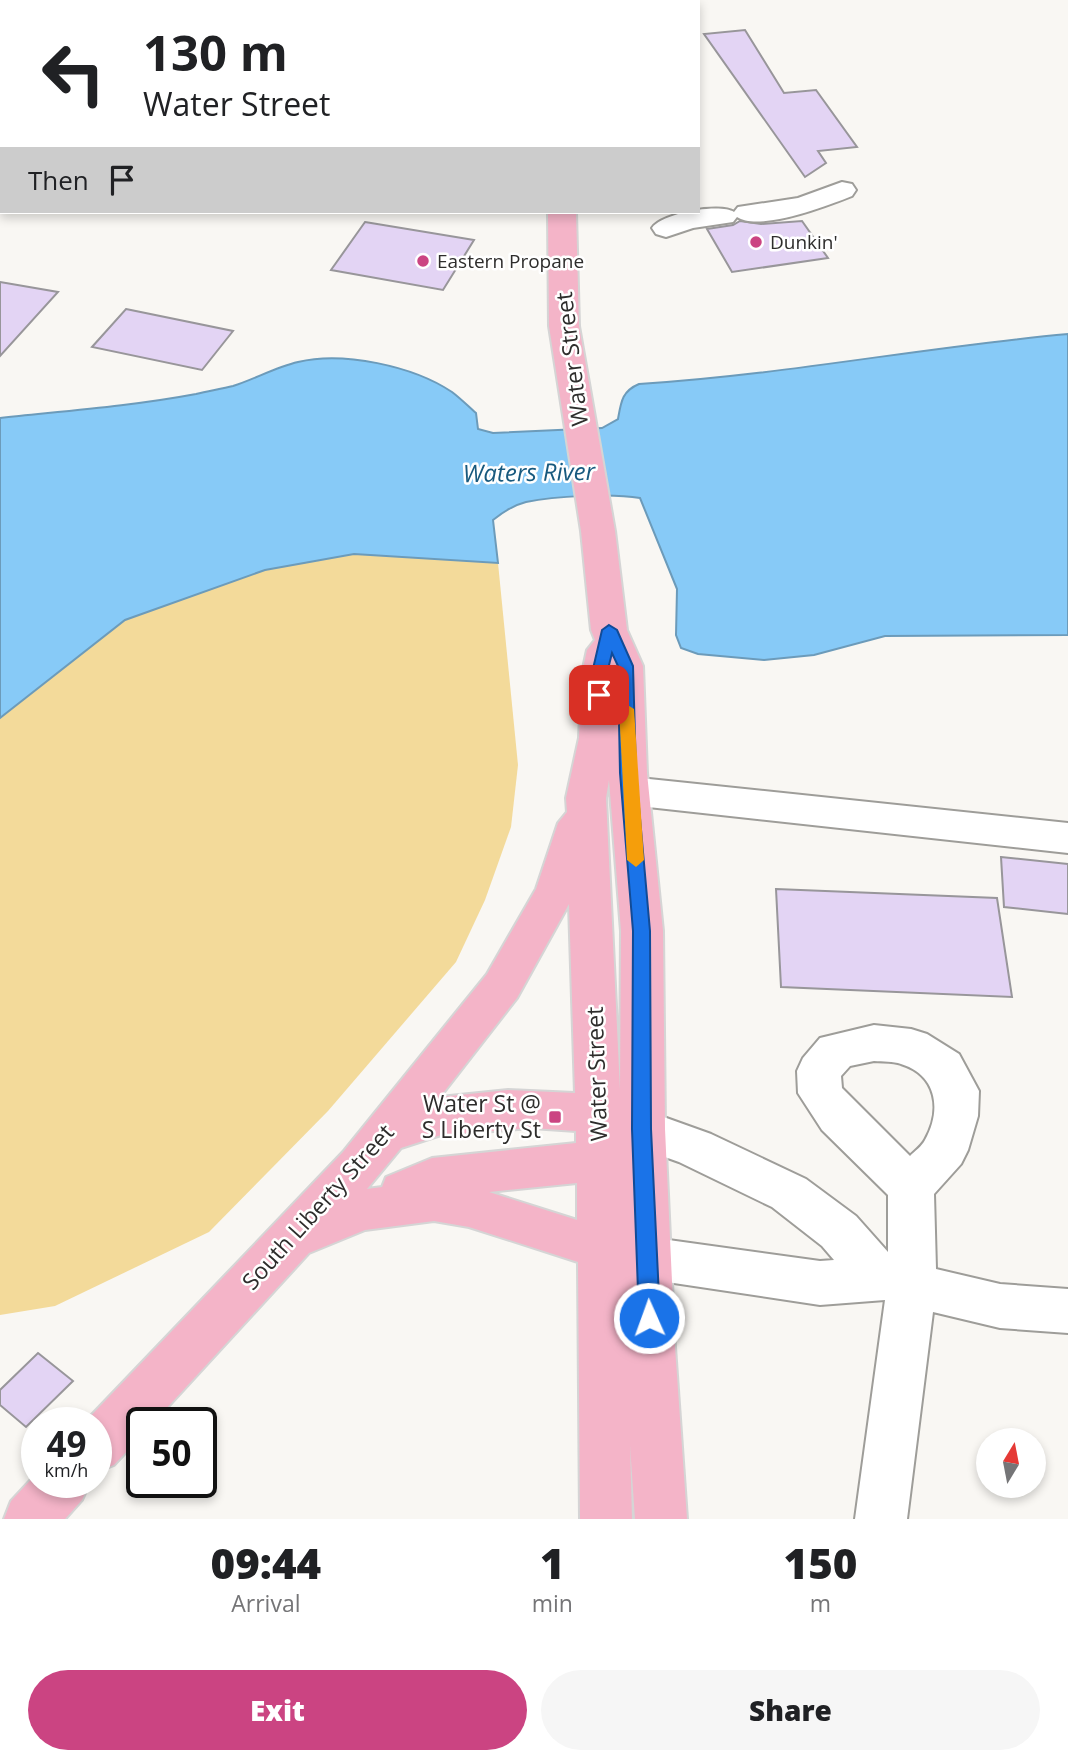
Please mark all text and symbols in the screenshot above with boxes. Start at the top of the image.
text: 130 m [143,19,288,85]
icon: left [28,28,119,119]
text: Water Street [143,82,330,125]
icon: arrive [103,161,141,199]
text: Then [28,162,89,198]
place label: Dunkin' [770,229,838,255]
marker: Dunkin' [748,234,764,250]
place label: Eastern Propane [437,248,584,274]
marker: Eastern Propane [415,253,431,269]
street label: Water Street [547,290,595,428]
water label: Waters River [463,454,597,489]
pin [569,665,629,725]
icon: arrive [580,676,618,714]
street label: Water Street [578,1006,614,1142]
place label: Water St @ S Liberty St [422,1087,541,1145]
marker: Water St @ S Liberty St [547,1109,563,1125]
street label: South Liberty Street [234,1116,400,1296]
position arrow [612,1281,686,1355]
speed limit sign: 50 [126,1407,217,1498]
text: 49 [46,1420,87,1467]
north arrow [976,1428,1046,1498]
map controls [976,1428,1046,1498]
text: km/h [45,1458,88,1482]
text: 09:44 [211,1534,321,1591]
text: 1 [540,1534,565,1591]
text: 150 [784,1534,857,1591]
text: Arrival [231,1587,301,1619]
text: min [532,1587,573,1619]
text: m [810,1587,831,1619]
button: Exit [28,1670,527,1750]
button: Share [541,1670,1040,1750]

